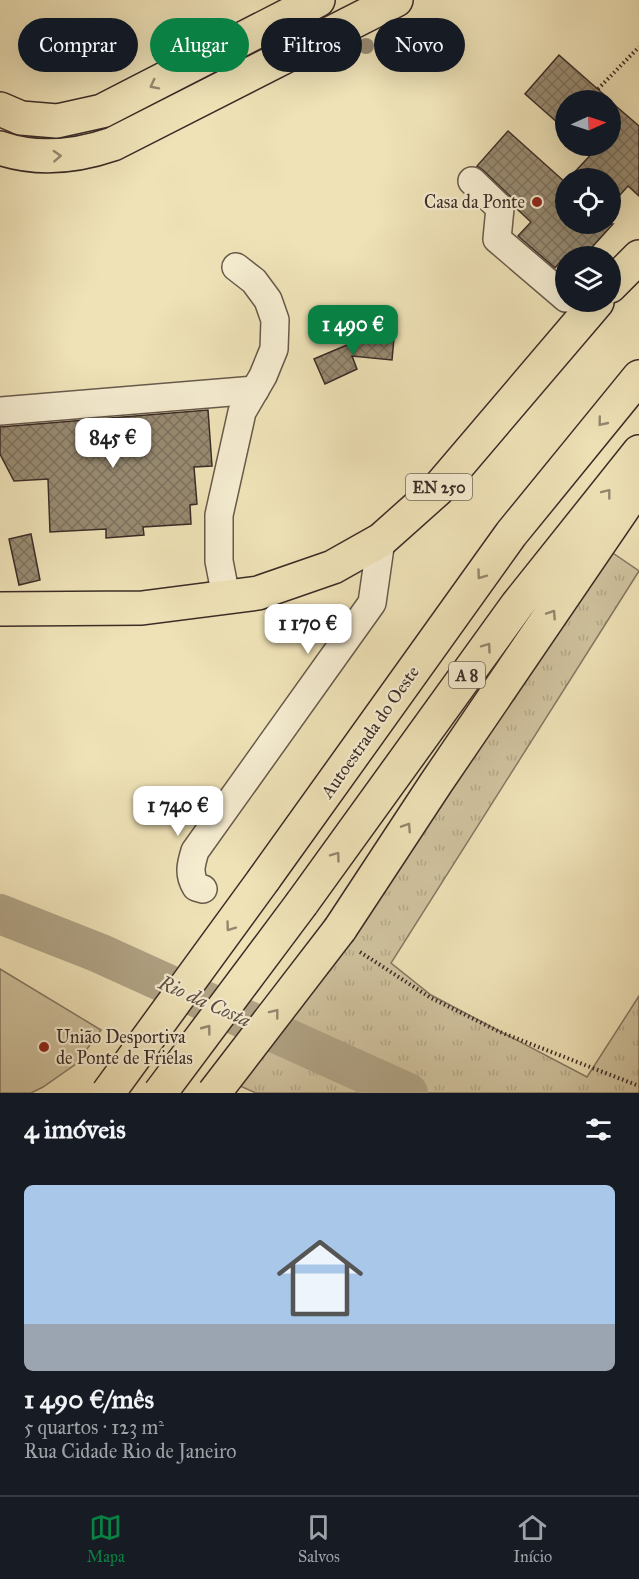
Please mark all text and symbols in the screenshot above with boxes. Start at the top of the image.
chip: Comprar [18,18,138,72]
chip: Alugar [150,18,249,72]
chip: Filtros [261,18,362,72]
chip: Novo [374,18,465,72]
one-way arrow [150,78,160,89]
north arrow [555,90,621,156]
map controls [555,90,621,312]
one-way arrow [53,149,62,162]
button: locate [555,168,621,234]
place label: Casa da Ponte [424,191,525,213]
marker: Casa da Ponte [530,195,544,209]
button: layers [555,246,621,312]
pin: 1 490 € [298,305,408,356]
text: 1 490 € [322,312,384,336]
one-way arrow [598,415,609,426]
pin: 845 € [71,418,155,469]
text: 845 € [89,425,137,449]
road number: EN 250 [406,474,472,500]
one-way arrow [599,488,610,499]
one-way arrow [478,568,489,579]
pin: 1 170 € [253,604,363,655]
one-way arrow [545,609,556,620]
text: 1 170 € [279,611,337,635]
one-way arrow [480,642,491,653]
street label: Autoestrada do Oeste [316,662,424,803]
road number: A 8 [449,662,485,688]
pin: 1 740 € [123,786,233,837]
text: 1 740 € [147,793,209,817]
one-way arrow [400,823,411,834]
one-way arrow [329,851,340,862]
one-way arrow [226,920,237,931]
water label: Rio da Costa [154,970,255,1032]
one-way arrow [267,1009,278,1020]
one-way arrow [200,1025,211,1036]
place label: União Desportiva de Ponte de Frielas [56,1026,193,1069]
marker: União Desportiva de Ponte de Frielas [37,1040,51,1054]
text: 4 imóveis [24,1113,126,1145]
icon: filters [582,1113,615,1146]
icon: home [266,1224,374,1332]
text: 1 490 €/mês [24,1383,154,1415]
text: 5 quartos · 123 m² [24,1415,164,1439]
text: Rua Cidade Rio de Janeiro [24,1439,237,1463]
tab: Mapa [87,1511,125,1566]
tab: Salvos [298,1511,340,1566]
tab: Início [513,1511,552,1566]

